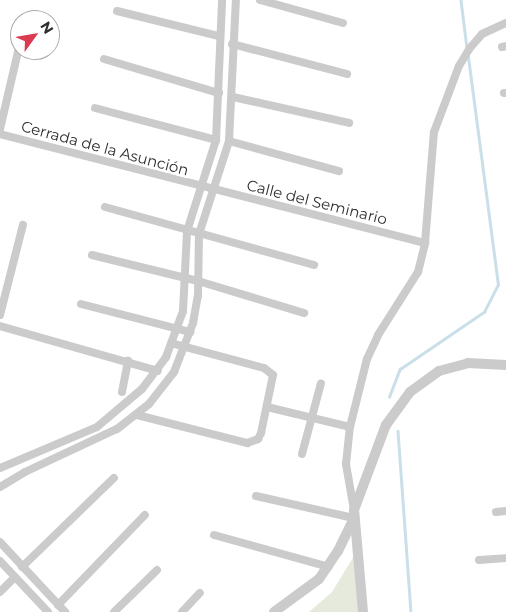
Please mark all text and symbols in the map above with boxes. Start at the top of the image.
north arrow [10,10,60,60]
text: N [36,18,58,37]
street label: Cerrada de la Asunción [19,117,191,179]
street label: Calle del Seminario [245,176,389,228]

